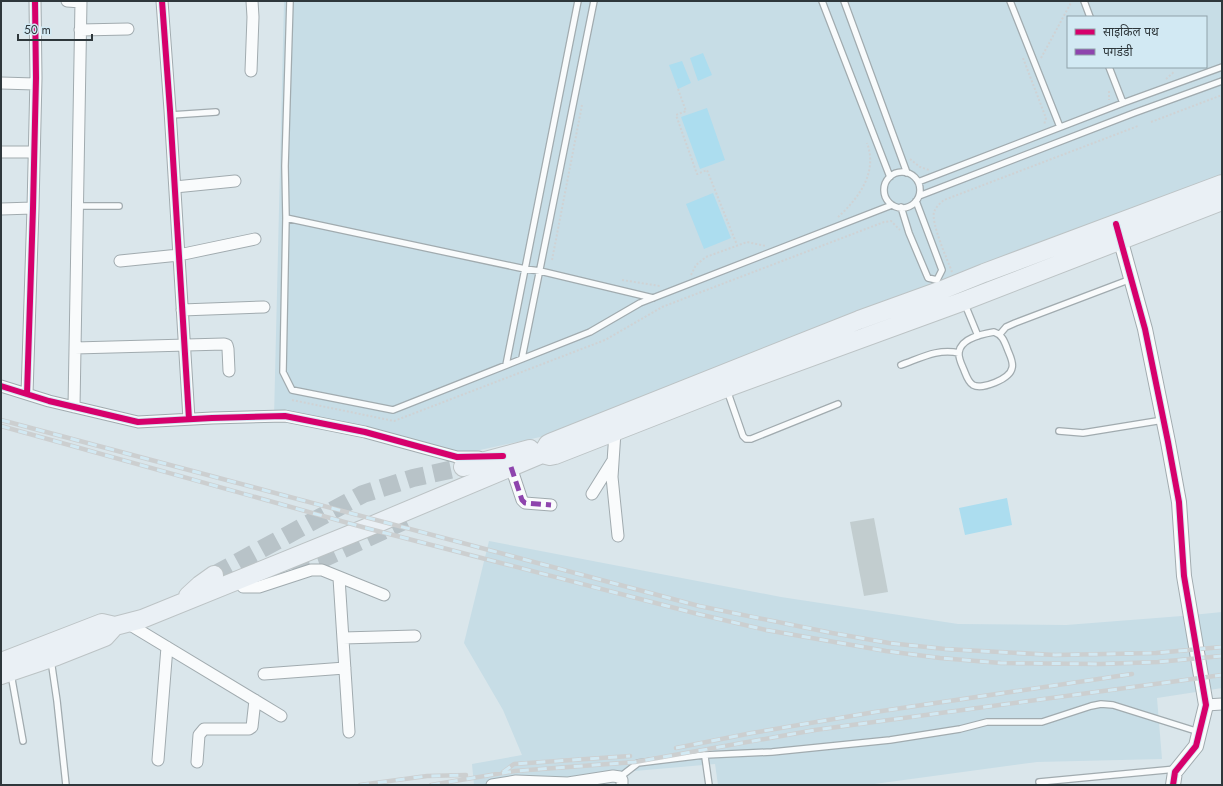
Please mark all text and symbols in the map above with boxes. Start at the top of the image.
scale bar [18,16,92,42]
legend [1067,16,1207,68]
text: 50 m [24,21,51,39]
text: साइकिल पथ [1103,23,1159,41]
text: पगडंडी [1103,43,1133,61]

